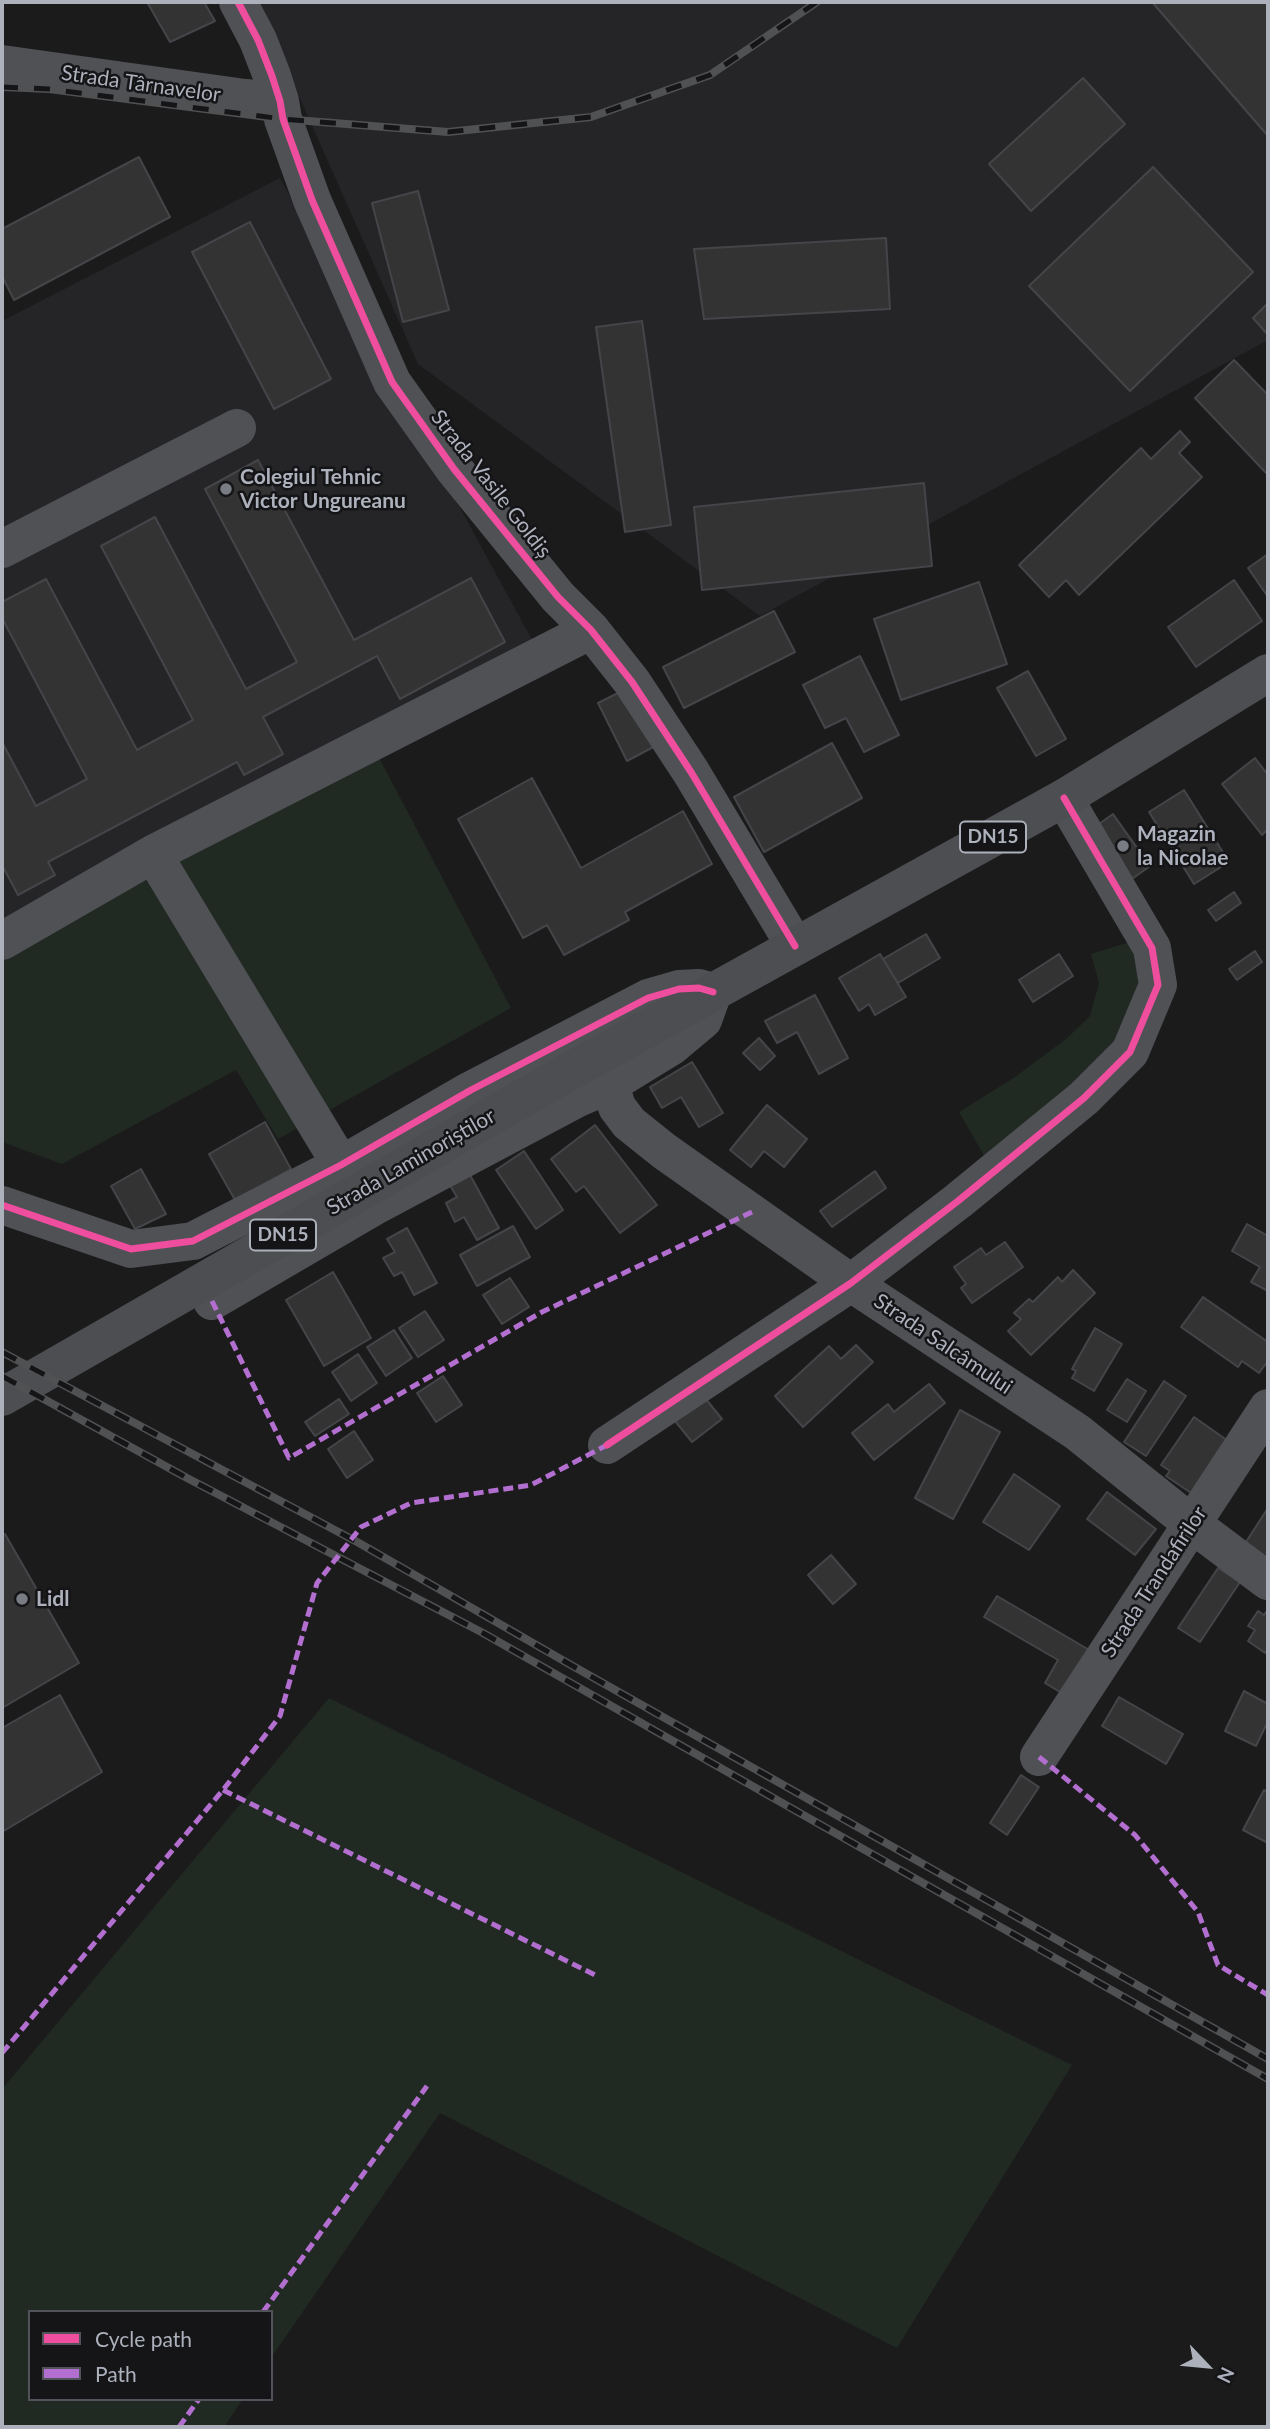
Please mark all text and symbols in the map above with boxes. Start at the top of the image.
street label: Strada Târnavelor [60,60,222,108]
street label: Strada Vasile Goldiș [425,405,557,563]
place label: Colegiul Tehnic Victor Ungureanu [240,464,406,514]
marker: Colegiul Tehnic Victor Ungureanu [218,481,234,497]
place label: Magazin la Nicolae [1137,821,1228,871]
road number: DN15 [960,822,1026,852]
marker: Magazin la Nicolae [1115,838,1131,854]
street label: Strada Laminoriștilor [322,1104,500,1220]
road number: DN15 [250,1219,316,1250]
street label: Strada Salcâmului [869,1288,1017,1400]
street label: Strada Trandafirilor [1096,1502,1212,1662]
place label: Lidl [36,1586,69,1612]
marker: Lidl [14,1591,30,1607]
legend [28,2310,273,2401]
text: Cycle path [95,2326,192,2351]
north arrow [1172,2331,1242,2401]
text: Path [95,2361,137,2386]
text: N [1213,2364,1240,2387]

